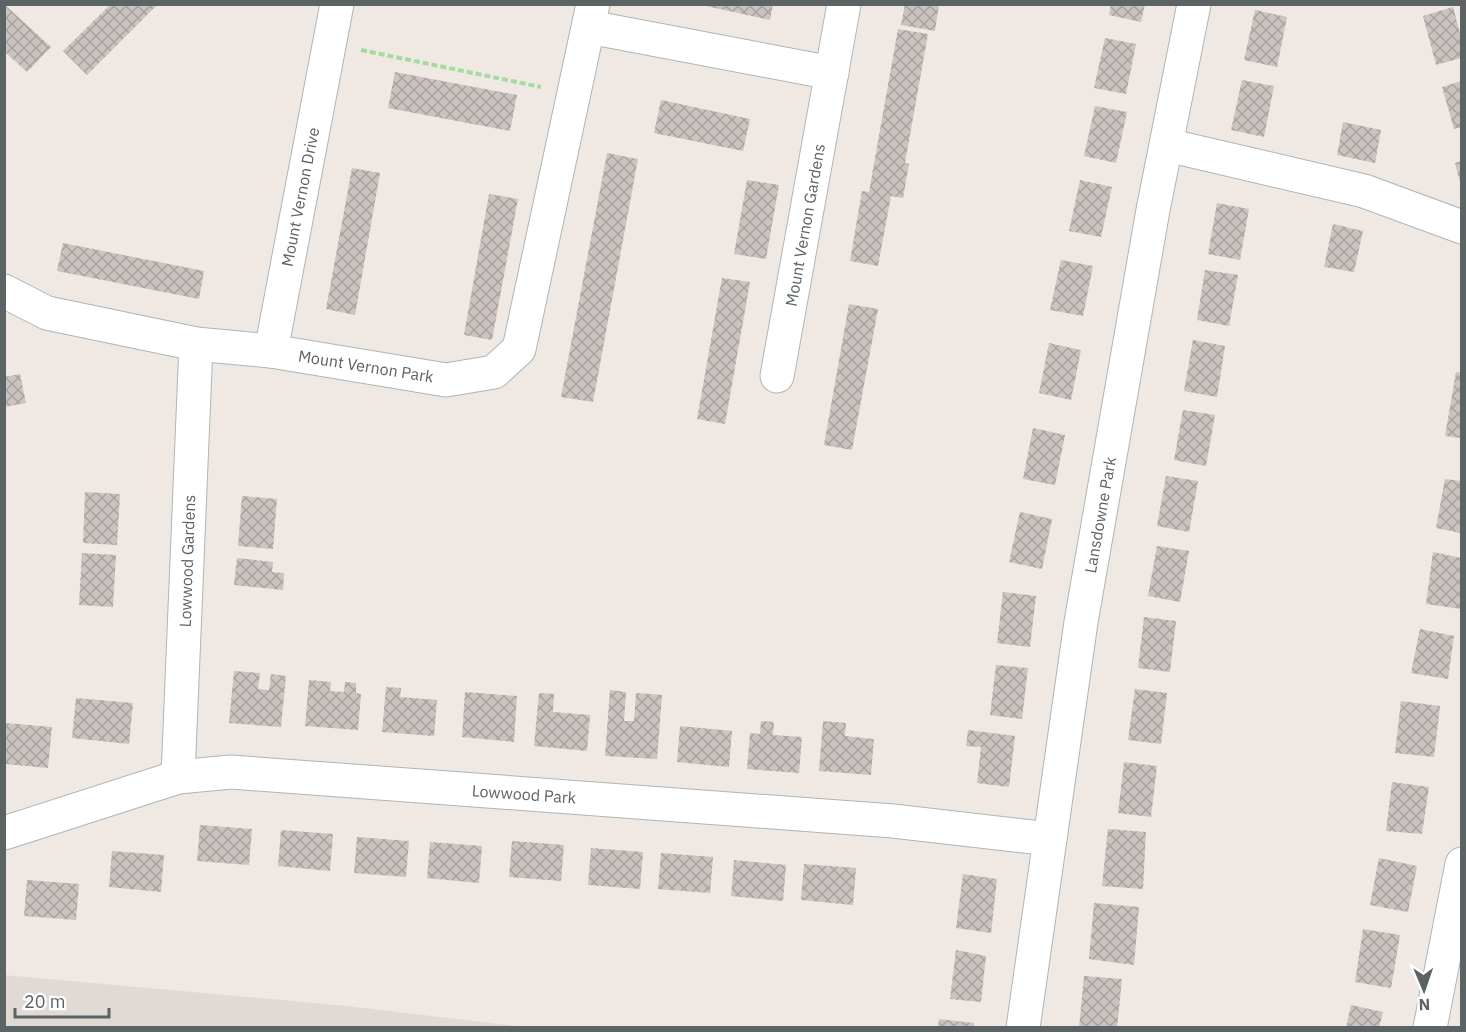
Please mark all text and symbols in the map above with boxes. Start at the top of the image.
street label: Mount Vernon Drive [277,125,323,268]
street label: Mount Vernon Gardens [781,142,829,308]
street label: Mount Vernon Park [297,345,436,387]
street label: Lansdowne Park [1080,455,1120,575]
street label: Lowwood Gardens [175,494,199,628]
street label: Lowwood Park [471,780,577,808]
north arrow [1394,960,1454,1020]
scale bar [15,981,110,1019]
text: 20 m [24,990,66,1013]
text: N [1418,995,1431,1015]

